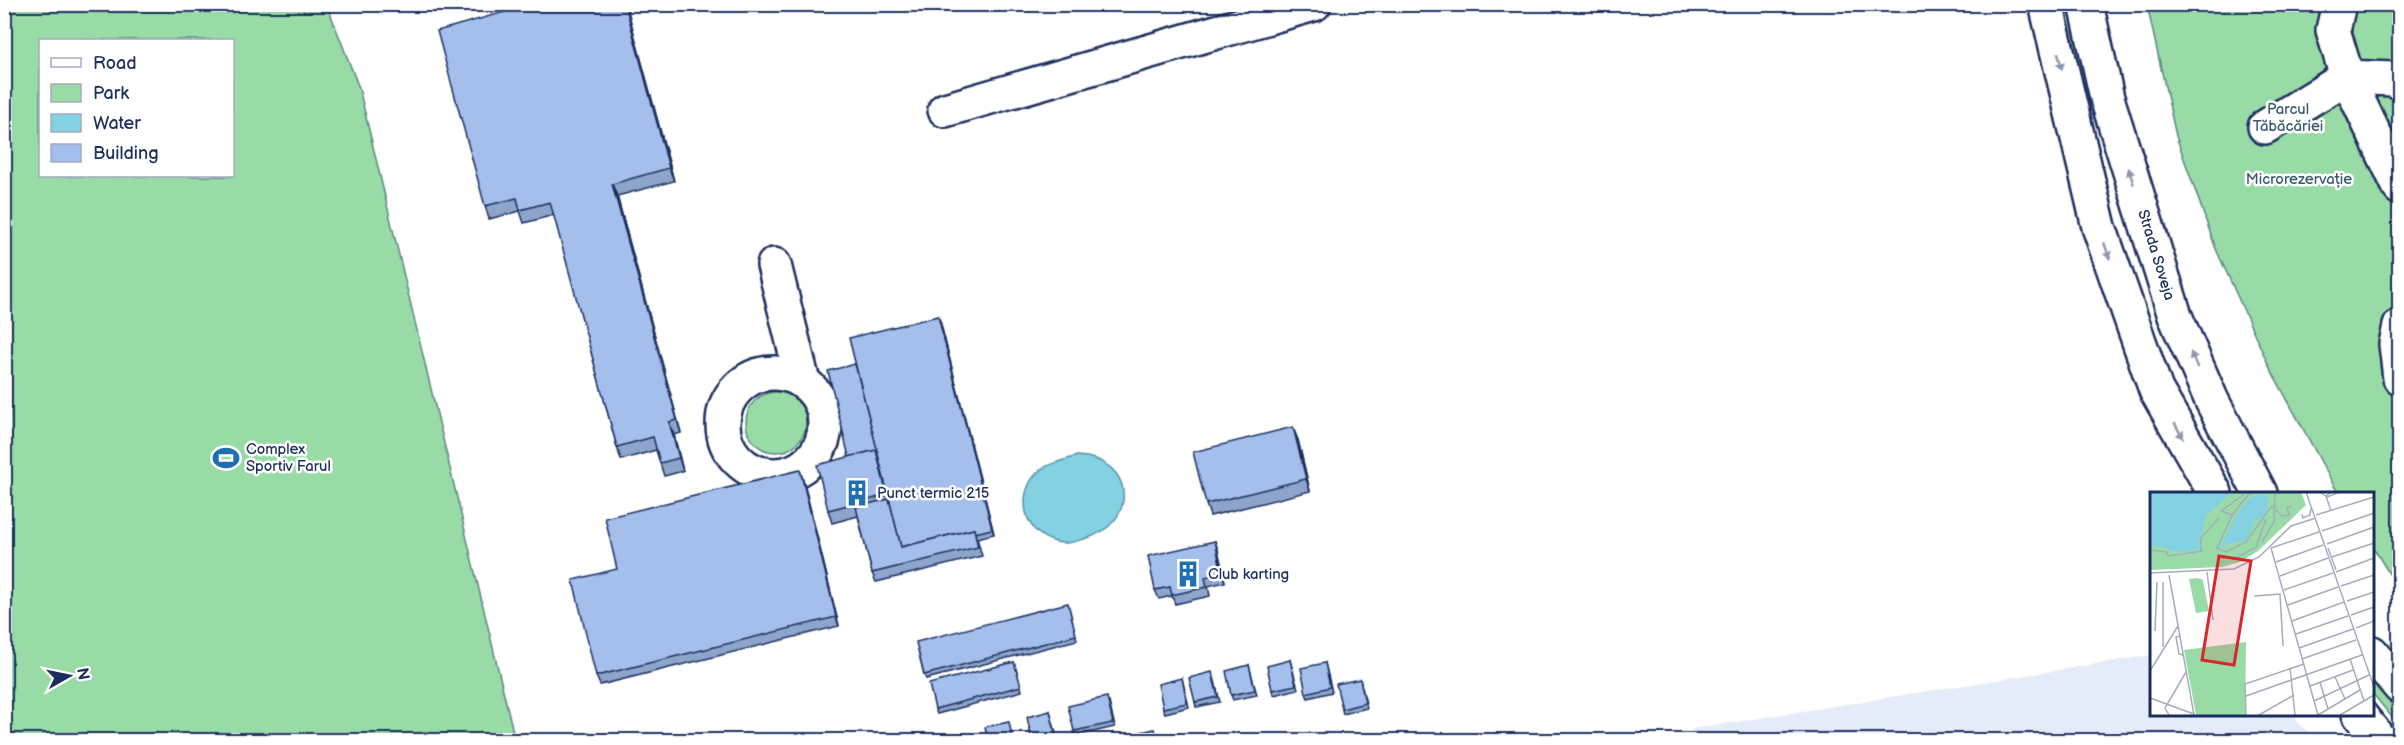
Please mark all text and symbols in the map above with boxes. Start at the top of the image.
legend [39,39,234,177]
one-way arrow [2055,52,2065,71]
text: Road [93,53,137,74]
text: Park [93,83,129,104]
park label: Parcul Tăbăcăriei [2253,100,2323,136]
text: Water [93,113,141,134]
text: Building [93,143,159,164]
one-way arrow [2126,167,2136,185]
park label: Microrezervație [2246,170,2352,189]
street label: Strada Soveja [2133,207,2179,303]
one-way arrow [2102,242,2112,260]
one-way arrow [2189,351,2199,369]
one-way arrow [2174,423,2185,439]
place label: Complex Sportiv Farul [246,440,331,476]
sports icon: Complex Sportiv Farul [211,443,241,473]
building icon: Punct termic 215 [842,478,872,508]
place label: Punct termic 215 [877,484,989,503]
inset map [2150,492,2374,715]
building icon: Club karting [1173,559,1203,589]
place label: Club karting [1208,565,1289,584]
north arrow [39,646,99,706]
text: N [72,666,93,681]

